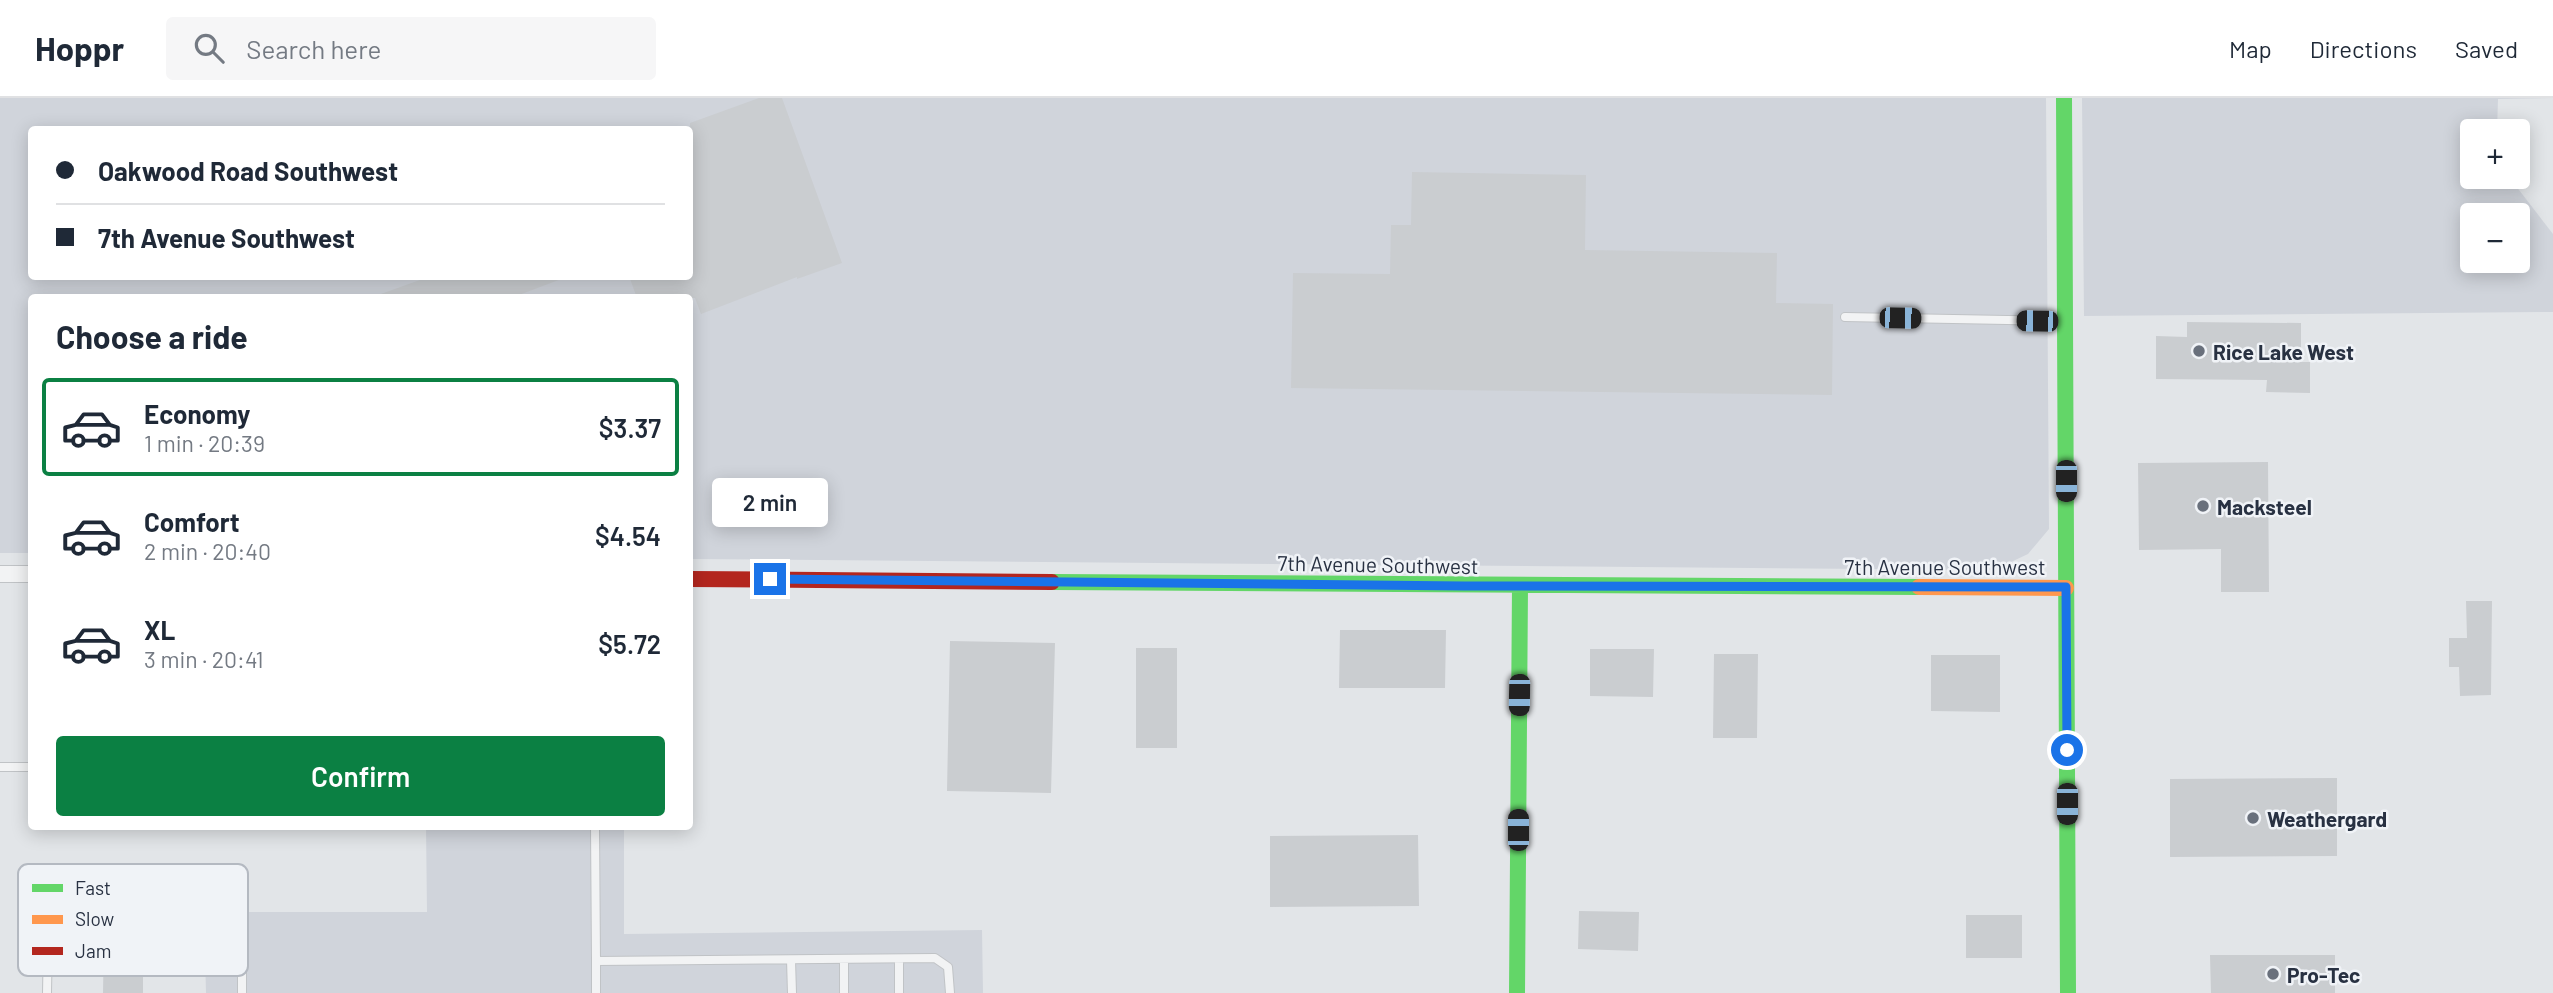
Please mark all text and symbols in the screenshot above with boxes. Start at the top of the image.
search box [166,17,656,80]
text: Hoppr [35,28,124,68]
icon: search [190,29,228,67]
text: Search here [246,33,381,64]
text: Map [2229,34,2272,63]
text: Directions [2310,34,2417,63]
text: Saved [2455,34,2518,63]
map controls [2460,119,2530,273]
button: + [2460,119,2530,189]
text: Oakwood Road Southwest [98,155,398,186]
button: − [2460,203,2530,273]
text: 7th Avenue Southwest [98,222,355,253]
car [1879,307,1922,329]
car [2016,310,2059,332]
text: Choose a ride [56,317,248,355]
place label: Rice Lake West [2213,339,2354,364]
marker: Rice Lake West [2191,343,2207,359]
icon: car [60,396,123,459]
text: Economy [144,398,250,429]
text: $3.37 [599,412,661,443]
text: 1 min · 20:39 [144,429,265,457]
car [2056,460,2077,502]
callout: 2 min [712,477,828,526]
text: 2 min [743,488,797,516]
place label: Macksteel [2217,494,2312,519]
marker: Macksteel [2195,498,2211,514]
icon: car [60,504,123,567]
text: Comfort [144,506,240,537]
text: $4.54 [595,520,661,551]
text: 2 min · 20:40 [144,537,271,565]
street label: 7th Avenue Southwest [1277,550,1479,578]
street label: 7th Avenue Southwest [1844,554,2046,579]
route end [754,563,786,595]
icon: car [60,612,123,675]
text: XL [144,614,175,645]
text: $5.72 [598,628,661,659]
text: 3 min · 20:41 [144,645,264,673]
car [1509,674,1530,716]
route start [2051,734,2083,766]
button: Confirm [56,736,665,816]
car [2057,783,2078,825]
place label: Weathergard [2267,806,2387,831]
car [1508,809,1529,851]
marker: Weathergard [2245,810,2261,826]
legend [18,864,248,976]
text: Fast [75,876,111,899]
text: Slow [75,907,114,930]
text: Jam [75,939,111,962]
place label: Pro-Tec [2287,962,2360,987]
marker: Pro-Tec [2265,966,2281,982]

